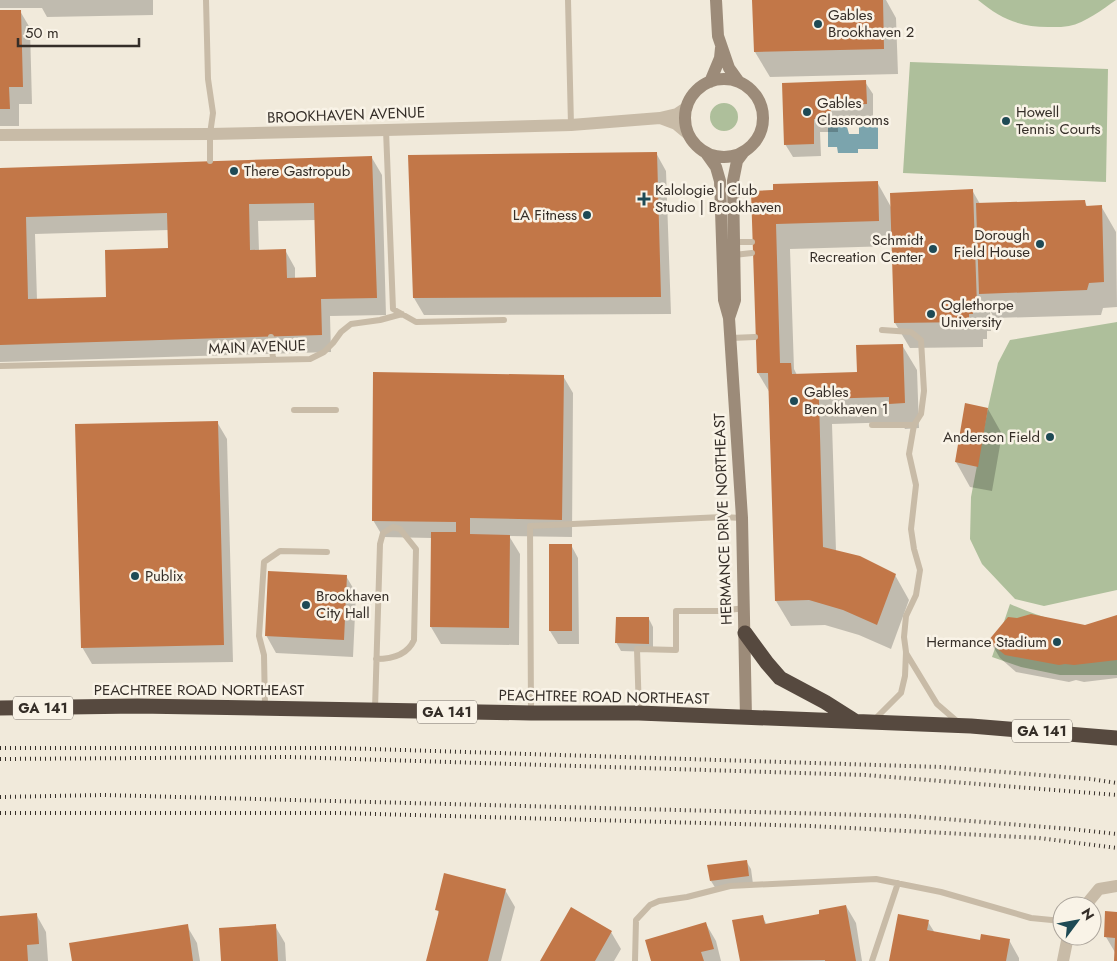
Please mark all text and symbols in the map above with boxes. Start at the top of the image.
place label: Gables Brookhaven 2 [828,4,914,43]
scale bar [18,15,139,47]
marker: Gables Brookhaven 2 [812,18,824,30]
text: 50 m [25,22,59,44]
place label: Gables Classrooms [817,92,889,131]
street label: BROOKHAVEN AVENUE [267,101,425,129]
place label: Howell Tennis Courts [1016,101,1101,140]
marker: Gables Classrooms [801,106,813,118]
marker: Howell Tennis Courts [1000,115,1012,127]
place label: There Gastropub [244,160,351,182]
marker: There Gastropub [228,165,240,177]
place label: Kalologie | Club Studio | Brookhaven [655,179,782,218]
marker: Kalologie | Club Studio | Brookhaven [637,192,651,206]
place label: LA Fitness [513,204,577,226]
marker: LA Fitness [581,209,593,221]
place label: Dorough Field House [954,224,1030,263]
place label: Schmidt Recreation Center [809,229,924,268]
marker: Dorough Field House [1034,238,1046,250]
marker: Schmidt Recreation Center [927,243,939,255]
place label: Oglethorpe University [941,294,1014,333]
marker: Oglethorpe University [925,308,937,320]
street label: MAIN AVENUE [208,334,306,360]
place label: Gables Brookhaven 1 [804,381,889,420]
marker: Gables Brookhaven 1 [788,395,800,407]
street label: HERMANCE DRIVE NORTHEAST [708,413,738,625]
place label: Anderson Field [943,426,1040,448]
marker: Anderson Field [1044,431,1056,443]
place label: Publix [145,565,184,587]
marker: Publix [129,570,141,582]
place label: Brookhaven City Hall [316,585,389,624]
marker: Brookhaven City Hall [300,599,312,611]
place label: Hermance Stadium [926,631,1047,653]
marker: Hermance Stadium [1051,636,1063,648]
street label: PEACHTREE ROAD NORTHEAST [94,679,304,701]
street label: PEACHTREE ROAD NORTHEAST [499,684,710,710]
road number: GA 141 [13,696,73,720]
road number: GA 141 [417,700,477,724]
road number: GA 141 [1012,719,1072,742]
north arrow [1052,896,1102,946]
text: N [1077,904,1099,924]

